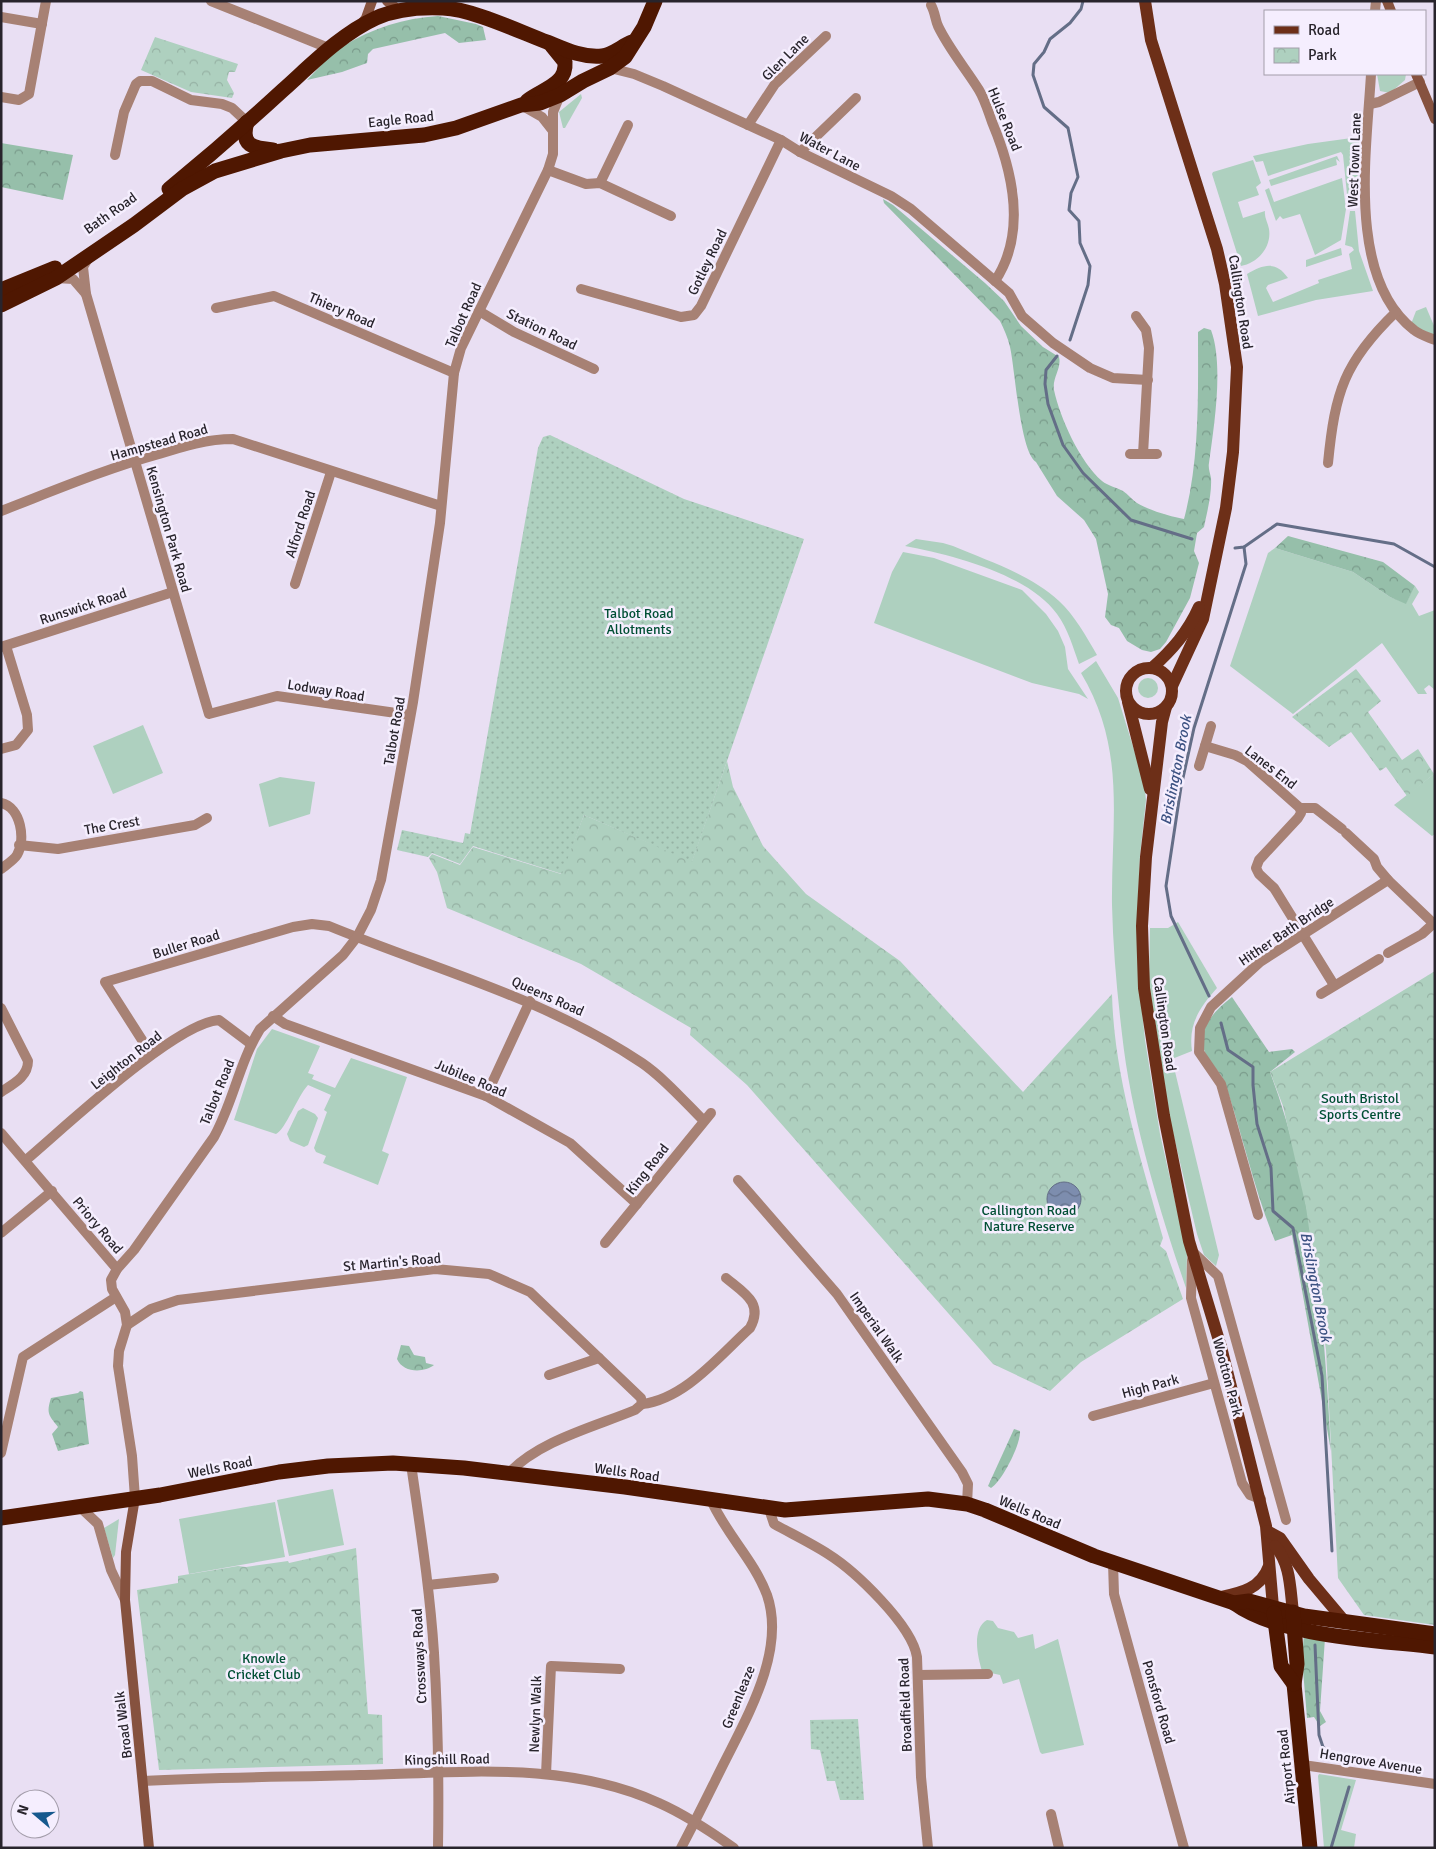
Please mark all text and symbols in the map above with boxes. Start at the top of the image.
legend [1264,10,1426,75]
text: Road [1308,21,1340,39]
street label: Glen Lane [758,30,812,84]
text: Park [1308,46,1337,64]
street label: Hulse Road [984,85,1025,154]
street label: Eagle Road [367,108,435,131]
street label: West Town Lane [1344,112,1365,208]
street label: Water Lane [796,128,863,175]
street label: Bath Road [80,189,140,238]
street label: Gotley Road [684,226,731,298]
street label: Callington Road [1225,254,1256,350]
street label: Talbot Road [442,280,485,350]
street label: Thiery Road [306,289,378,332]
street label: Station Road [504,305,580,354]
street label: Hampstead Road [108,420,210,465]
street label: Kensington Park Road [142,464,195,594]
street label: Alford Road [282,488,319,560]
street label: Runswick Road [38,584,129,629]
park label: Talbot Road Allotments [604,605,674,638]
street label: Lodway Road [286,676,366,705]
street label: Talbot Road [380,695,409,767]
water label: Brislington Brook [1157,712,1196,826]
street label: Lanes End [1241,742,1300,793]
street label: The Crest [83,812,141,839]
street label: Hither Bath Bridge [1235,893,1337,970]
street label: Buller Road [151,926,222,963]
street label: Queens Road [509,973,587,1020]
street label: Callington Road [1149,976,1180,1072]
street label: Leighton Road [87,1027,165,1093]
street label: Jubilee Road [432,1056,509,1101]
street label: Talbot Road [197,1057,238,1128]
park label: South Bristol Sports Centre [1319,1090,1401,1123]
street label: King Road [622,1140,673,1198]
street label: Priory Road [69,1193,126,1257]
park label: Callington Road Nature Reserve [981,1202,1077,1235]
water label: Brislington Brook [1297,1231,1336,1345]
street label: St Martin's Road [342,1250,442,1275]
street label: Imperial Walk [846,1288,907,1366]
street label: Wootton Park [1209,1336,1246,1418]
street label: High Park [1120,1371,1180,1402]
street label: Wells Road [186,1453,254,1482]
street label: Wells Road [593,1460,661,1485]
street label: Wells Road [996,1492,1063,1533]
street label: Crossways Road [409,1608,430,1704]
park label: Knowle Cricket Club [227,1650,301,1683]
street label: Broadfield Road [895,1657,916,1753]
street label: Ponsford Road [1139,1658,1179,1746]
street label: Greenleaze [718,1663,759,1731]
street label: Newlyn Walk [526,1675,545,1753]
street label: Broad Walk [111,1690,136,1760]
street label: Airport Road [1274,1728,1299,1805]
street label: Hengrove Avenue [1318,1745,1423,1778]
street label: Kingshill Road [404,1750,490,1769]
north arrow [10,1789,60,1839]
text: N [14,1803,33,1817]

